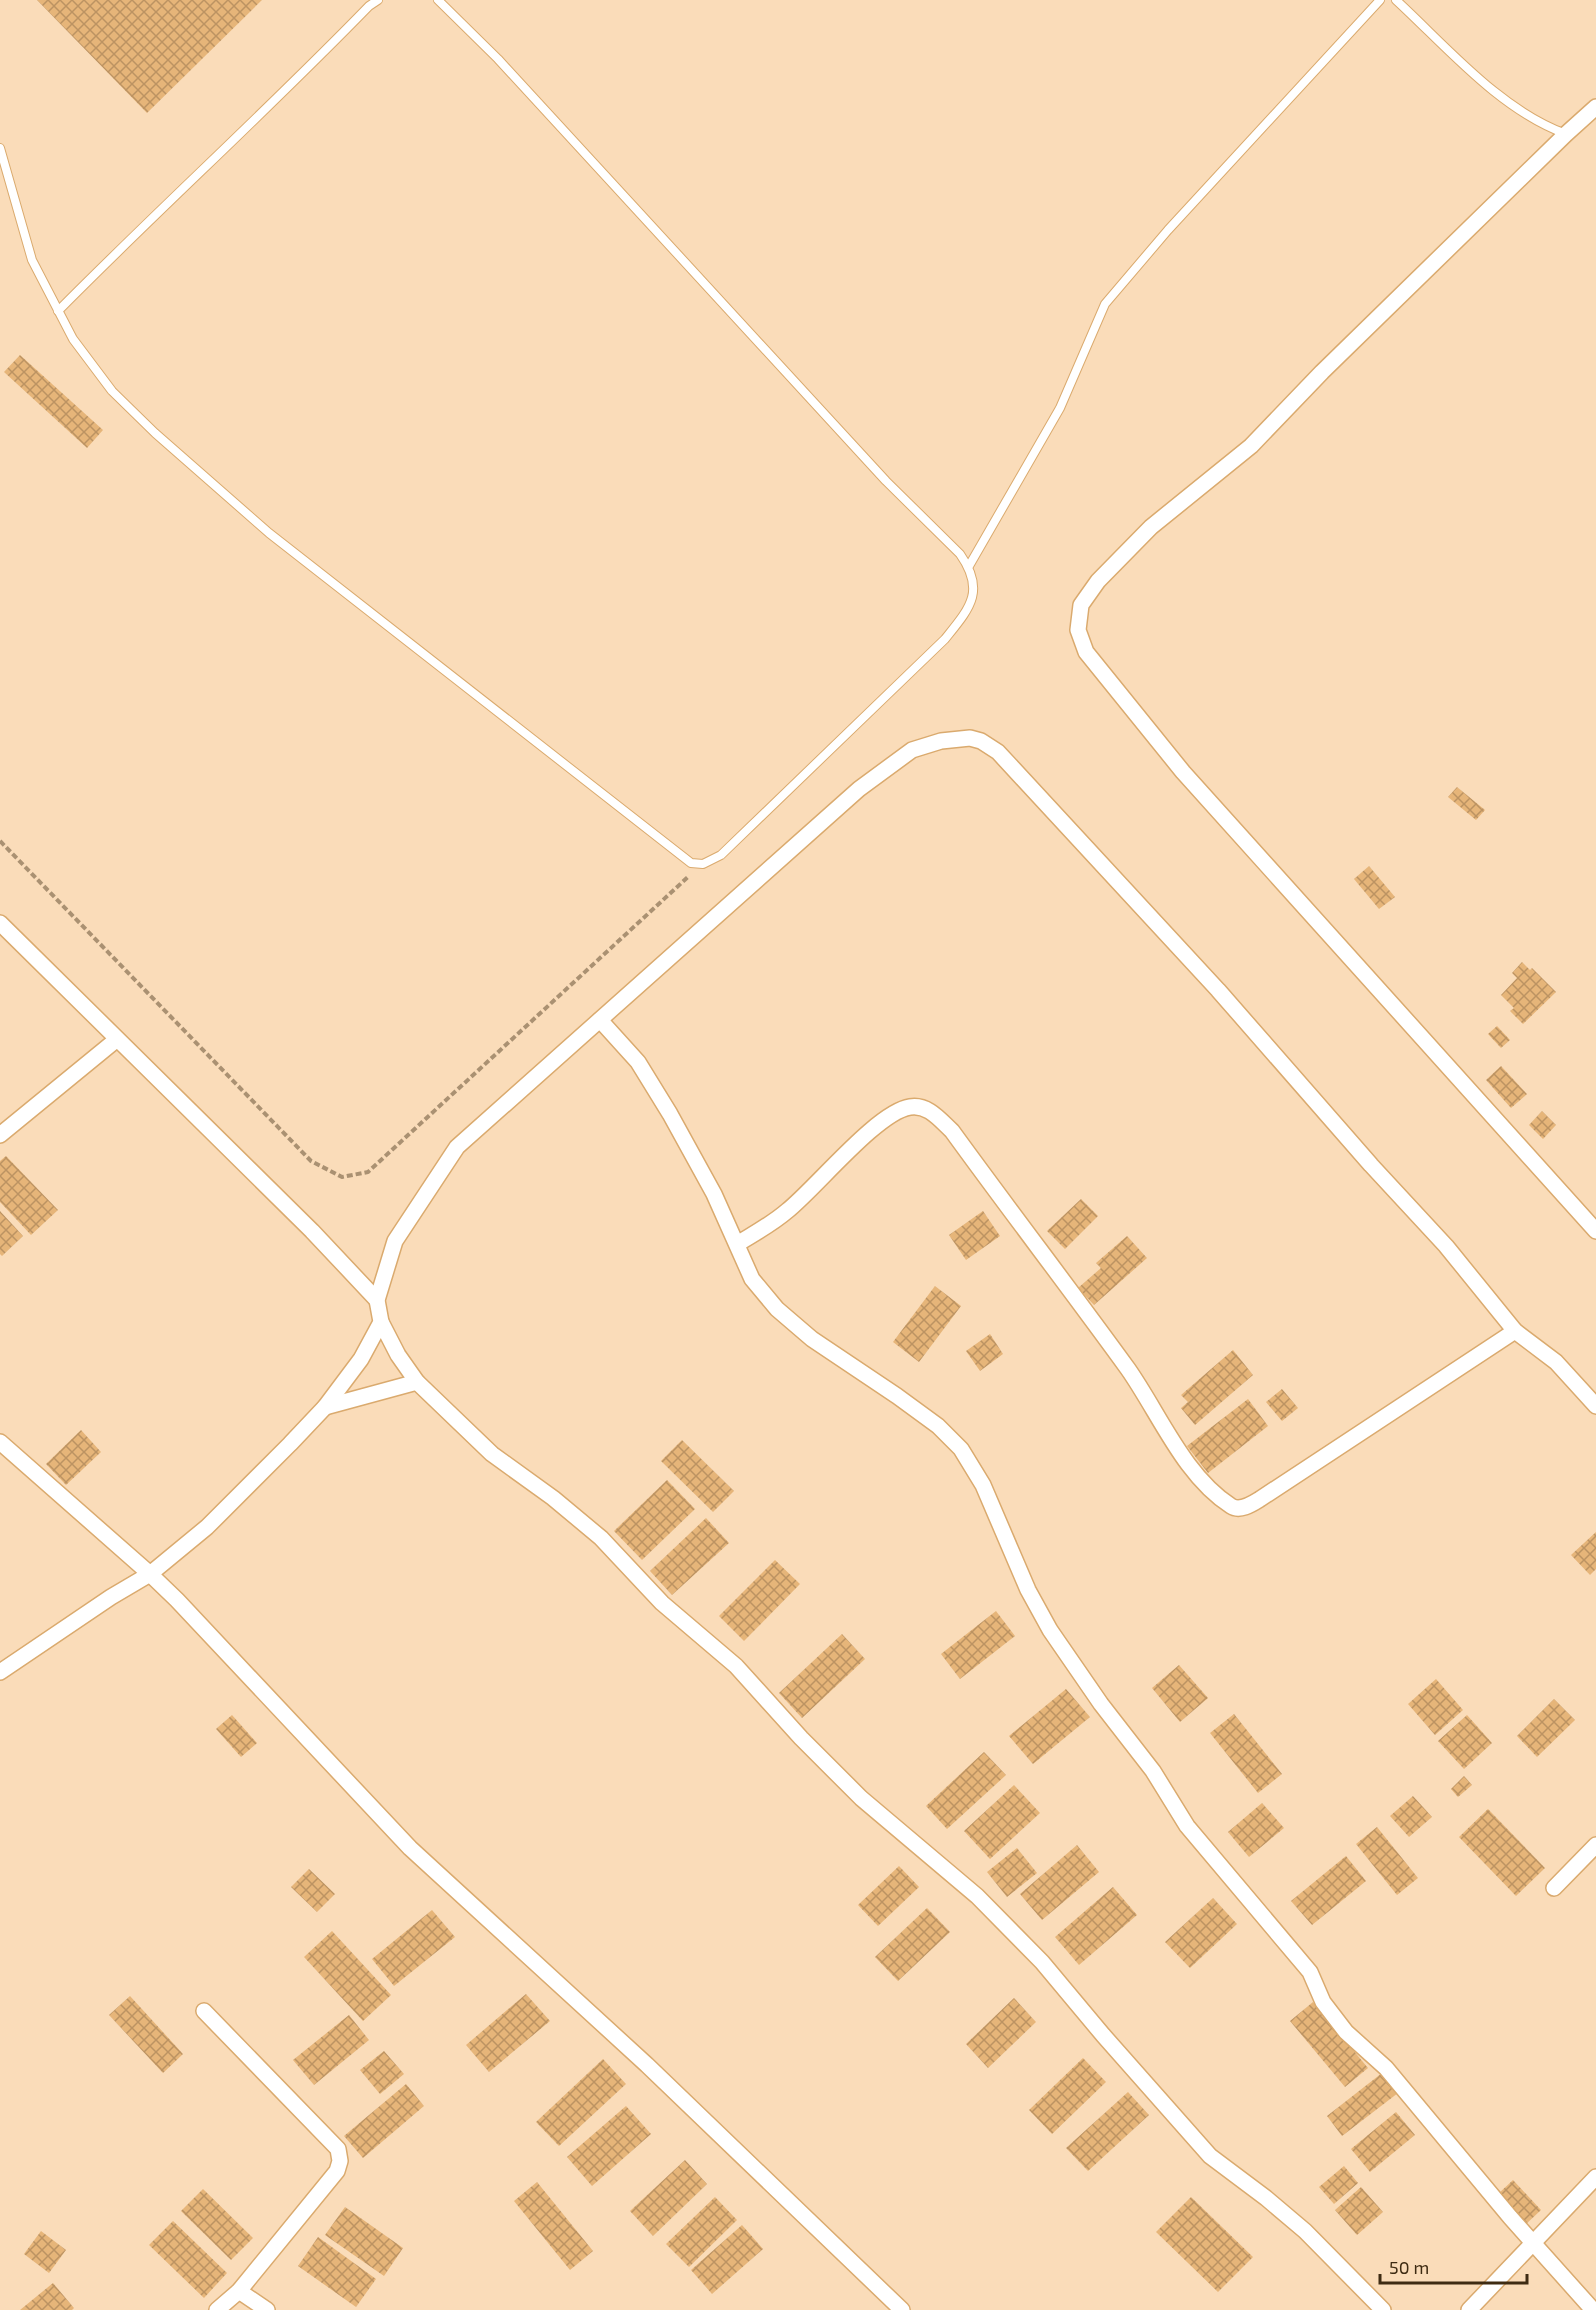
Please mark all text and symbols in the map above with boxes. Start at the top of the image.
scale bar [1380,2247,1527,2285]
text: 50 m [1389,2256,1429,2278]

